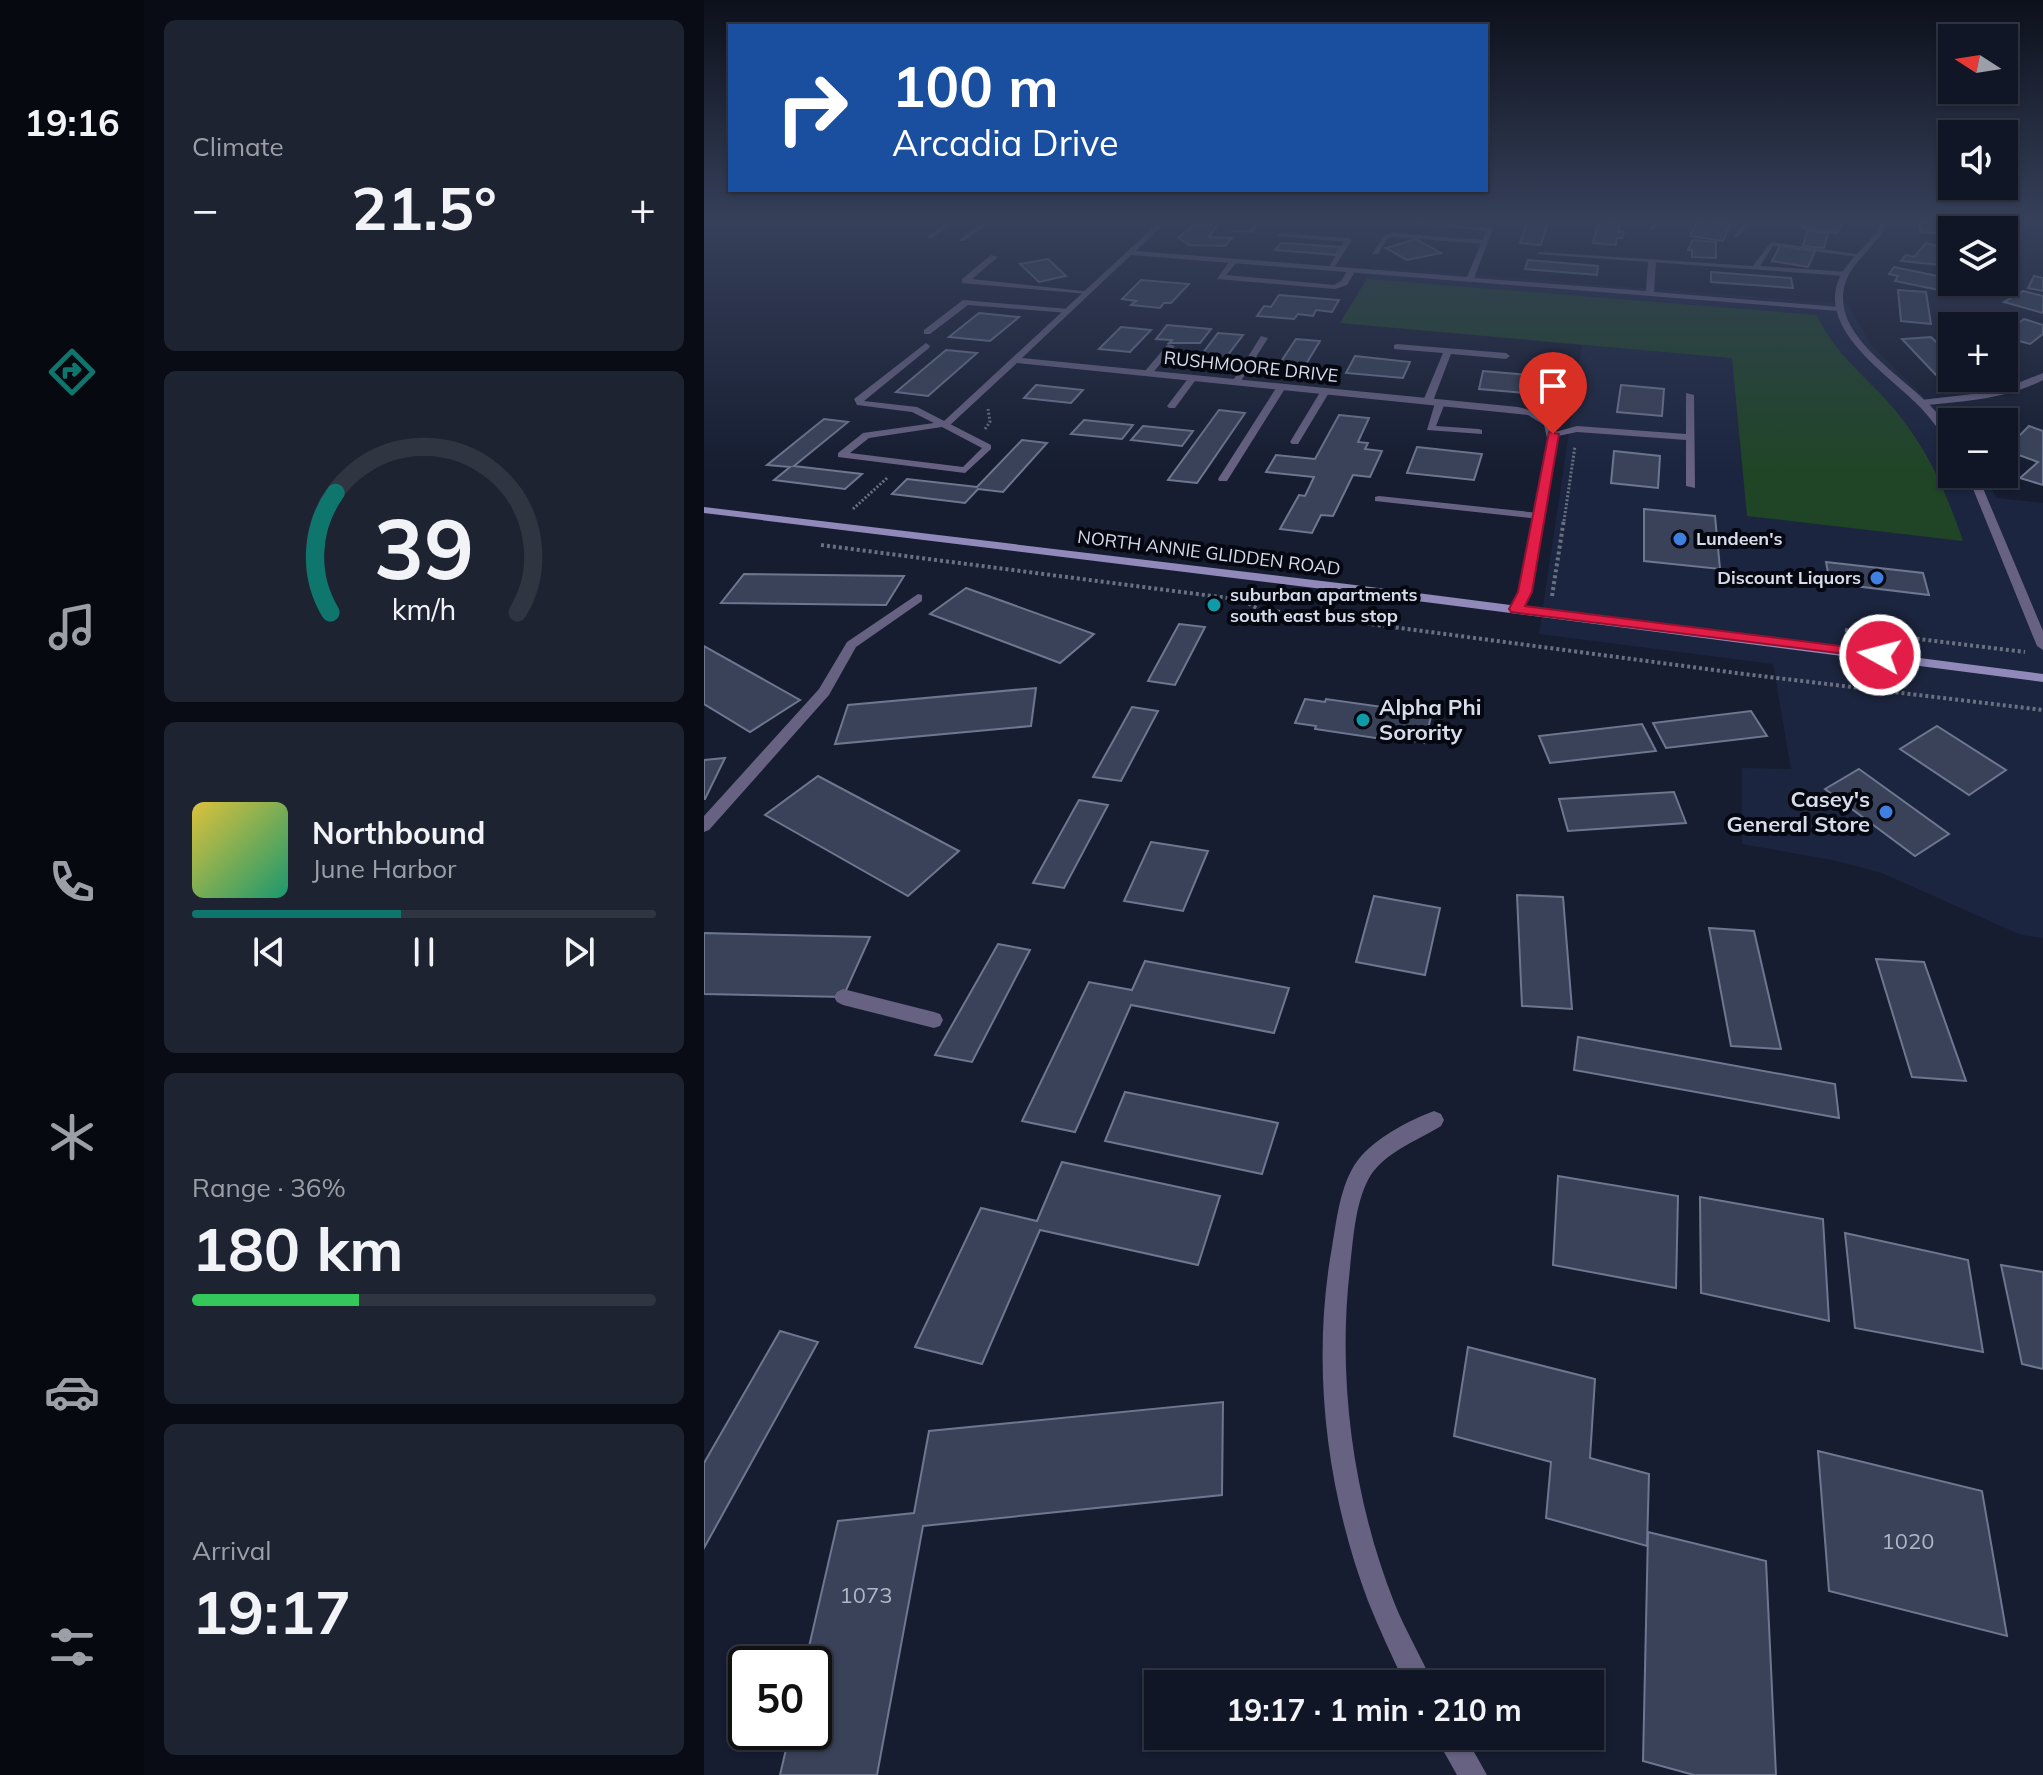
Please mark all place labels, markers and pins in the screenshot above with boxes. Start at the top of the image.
pin [1519,352,1587,434]
place label: Lundeen's [1696,527,1783,550]
marker: Lundeen's [1671,530,1689,548]
place label: Discount Liquors [1717,566,1861,589]
marker: Discount Liquors [1868,569,1886,587]
place label: suburban apartments south east bus stop [1230,583,1417,627]
marker: suburban apartments south east bus stop [1205,596,1223,614]
place label: Alpha Phi Sorority [1379,693,1481,746]
marker: Alpha Phi Sorority [1354,711,1372,729]
place label: Casey's General Store [1727,785,1870,838]
marker: Casey's General Store [1877,803,1895,821]

